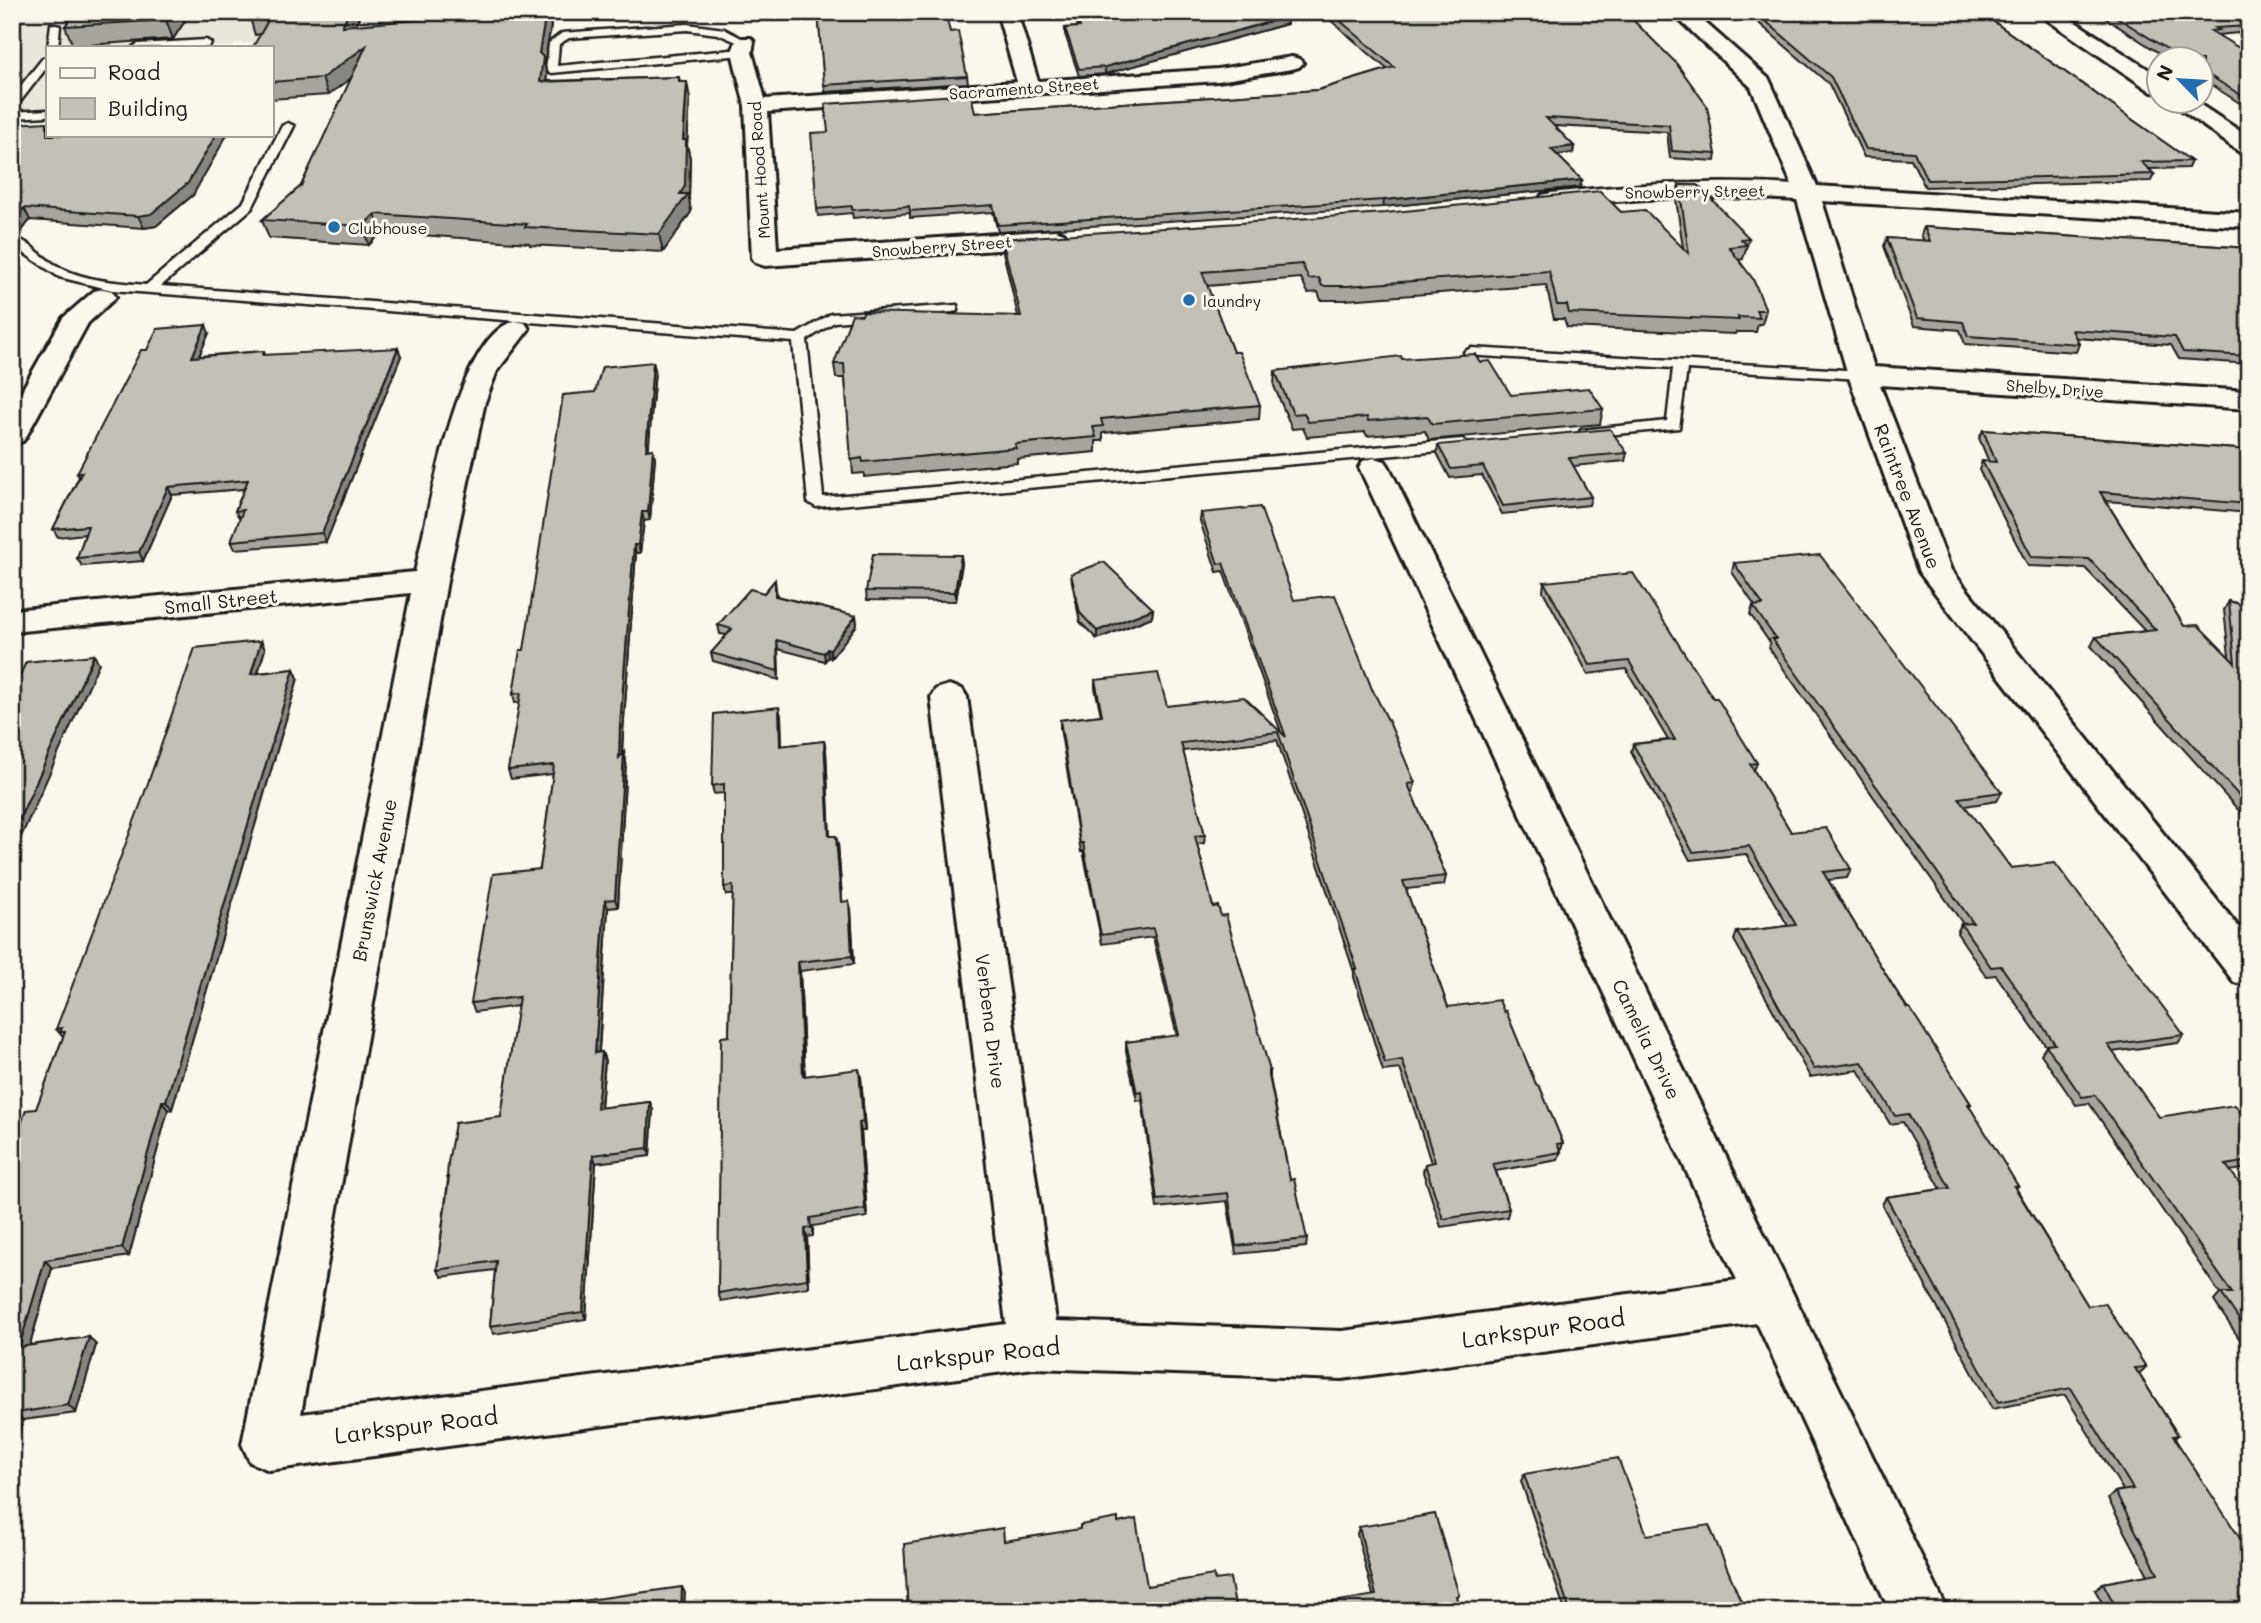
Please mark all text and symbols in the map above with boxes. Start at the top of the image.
legend [46,46,273,136]
north arrow [2146,46,2216,116]
text: Road [108,58,160,85]
text: N [2150,61,2179,84]
street label: Sacramento Street [948,72,1100,104]
text: Building [108,94,188,121]
street label: Mount Hood Road [744,101,774,239]
street label: Snowberry Street [1625,179,1765,203]
place label: Clubhouse [348,217,427,238]
marker: Clubhouse [326,219,342,235]
street label: Snowberry Street [871,231,1013,261]
place label: laundry [1203,290,1261,311]
marker: laundry [1181,292,1197,308]
street label: Shelby Drive [2005,374,2105,402]
street label: Raintree Avenue [1869,420,1947,572]
street label: Small Street [163,583,279,619]
street label: Brunswick Avenue [346,797,402,963]
street label: Verbena Drive [970,952,1012,1090]
street label: Camelia Drive [1607,975,1687,1103]
street label: Larkspur Road [1460,1302,1626,1354]
street label: Larkspur Road [895,1330,1061,1378]
street label: Larkspur Road [333,1400,499,1450]

